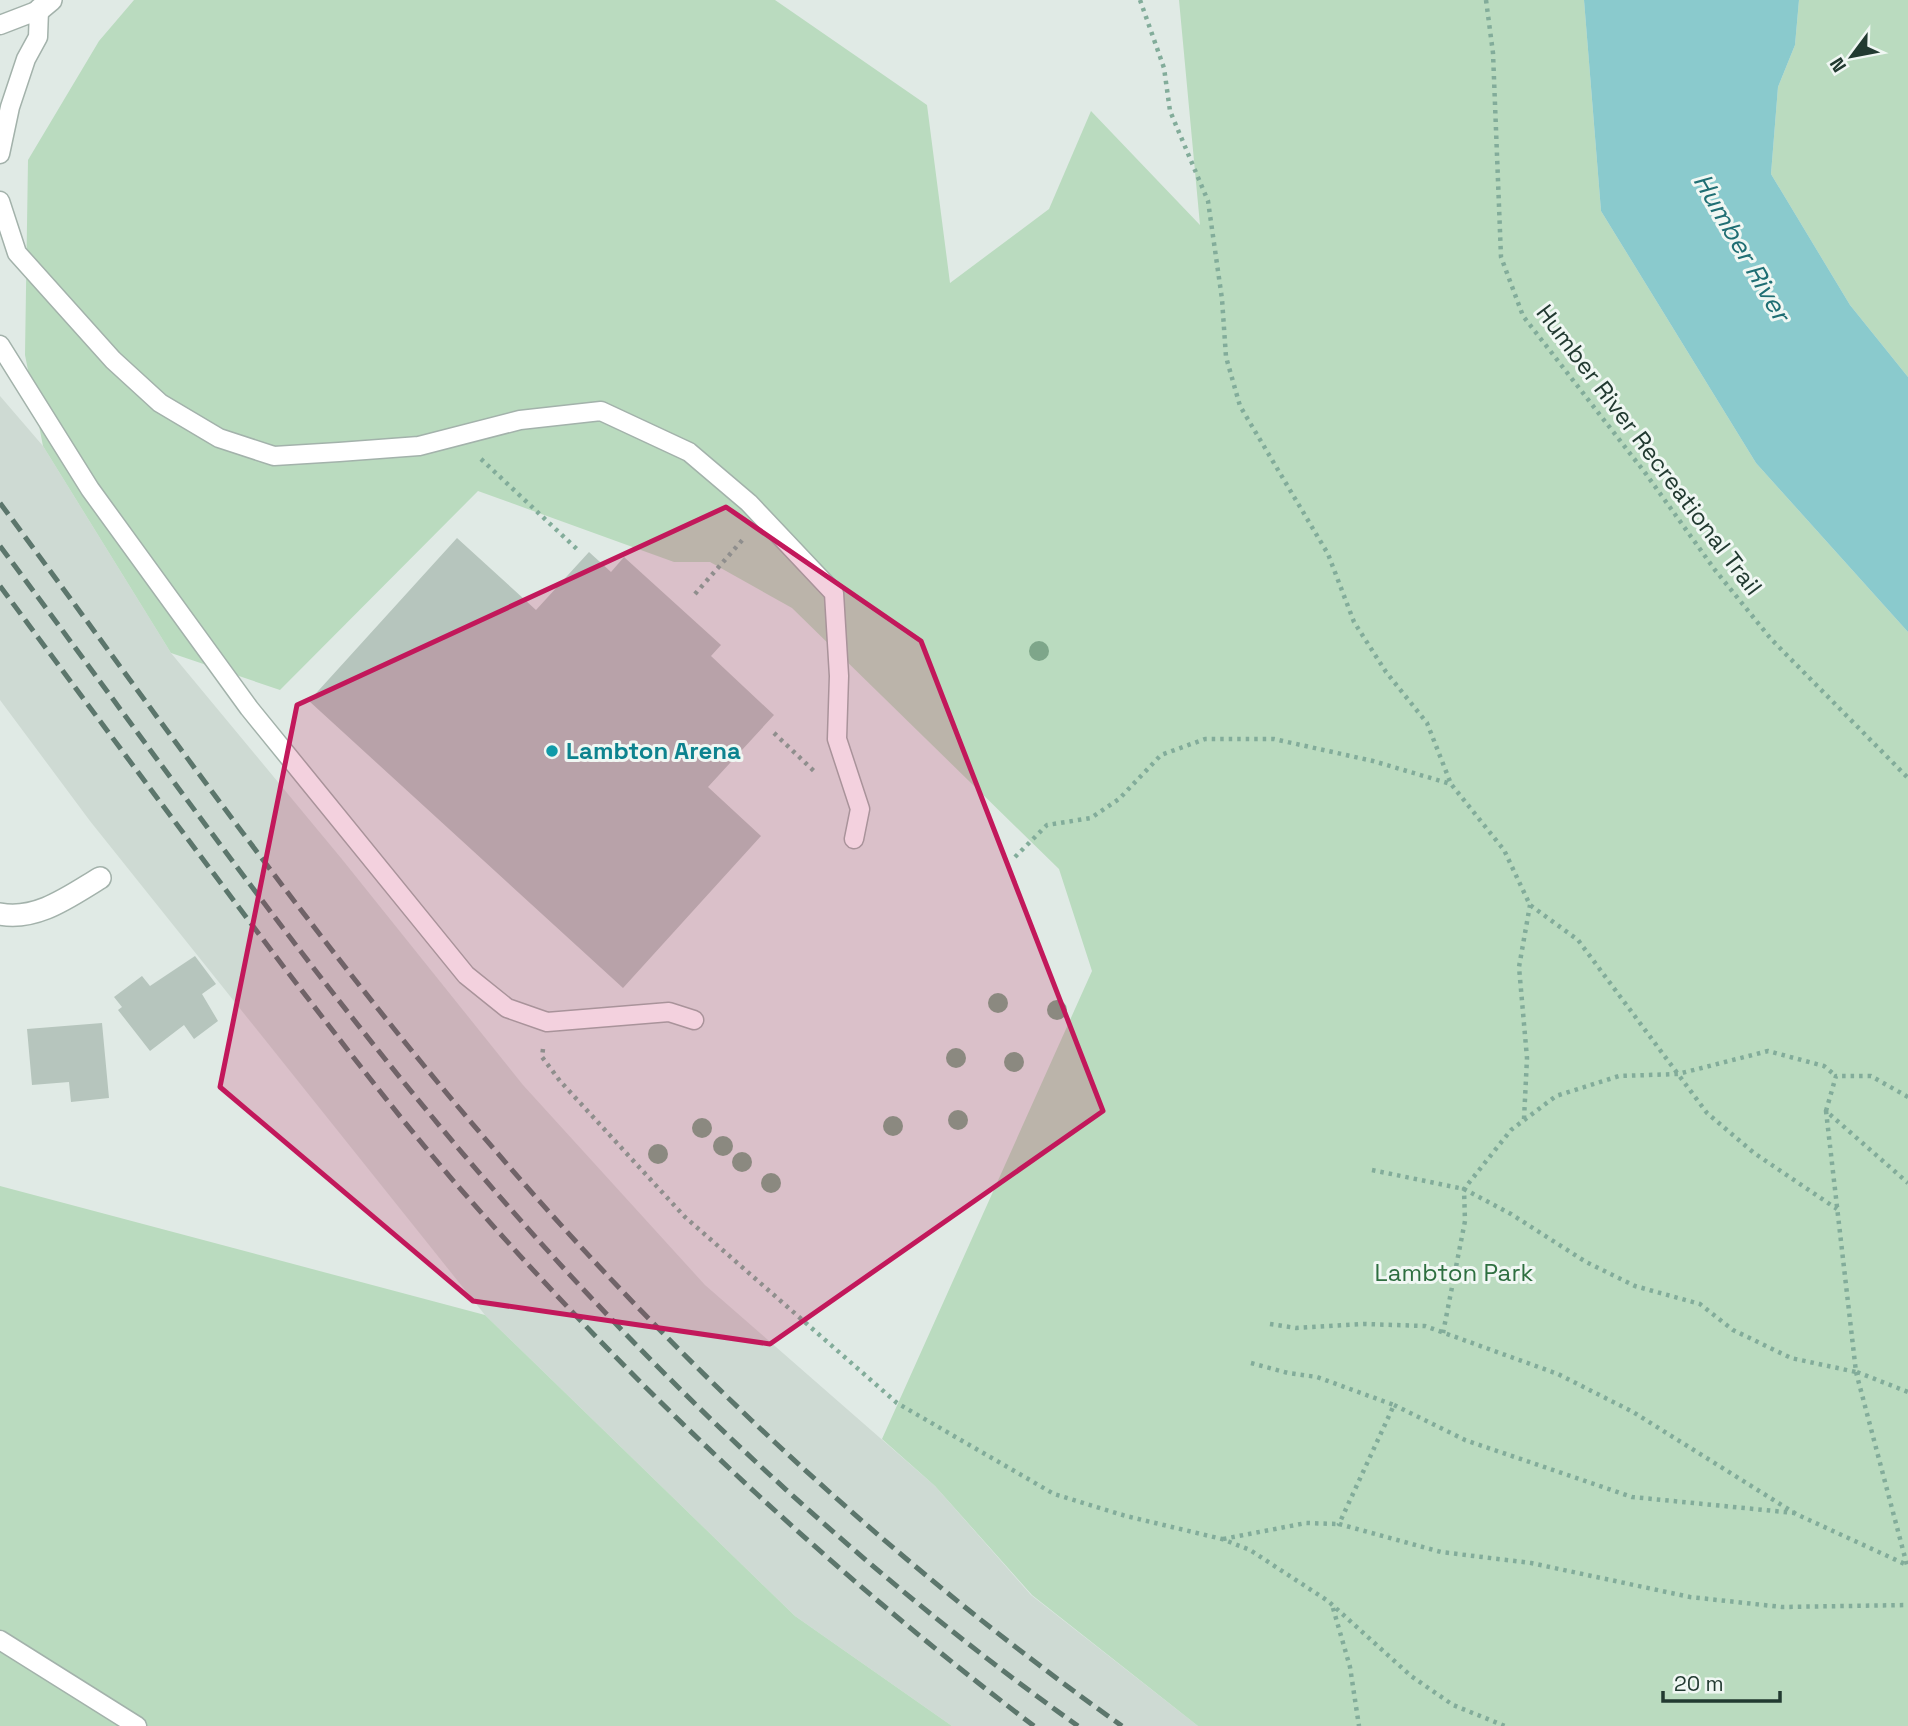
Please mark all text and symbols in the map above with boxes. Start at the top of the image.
north arrow [1817,21,1887,91]
text: N [1824,53,1852,77]
water label: Humber River [1686,167,1800,330]
street label: Humber River Recreational Trail [1530,298,1769,601]
place label: Lambton Arena [566,735,741,766]
marker: Lambton Arena [544,743,560,759]
park label: Lambton Park [1375,1257,1533,1288]
scale bar [1663,1660,1780,1704]
text: 20 m [1674,1670,1724,1697]

